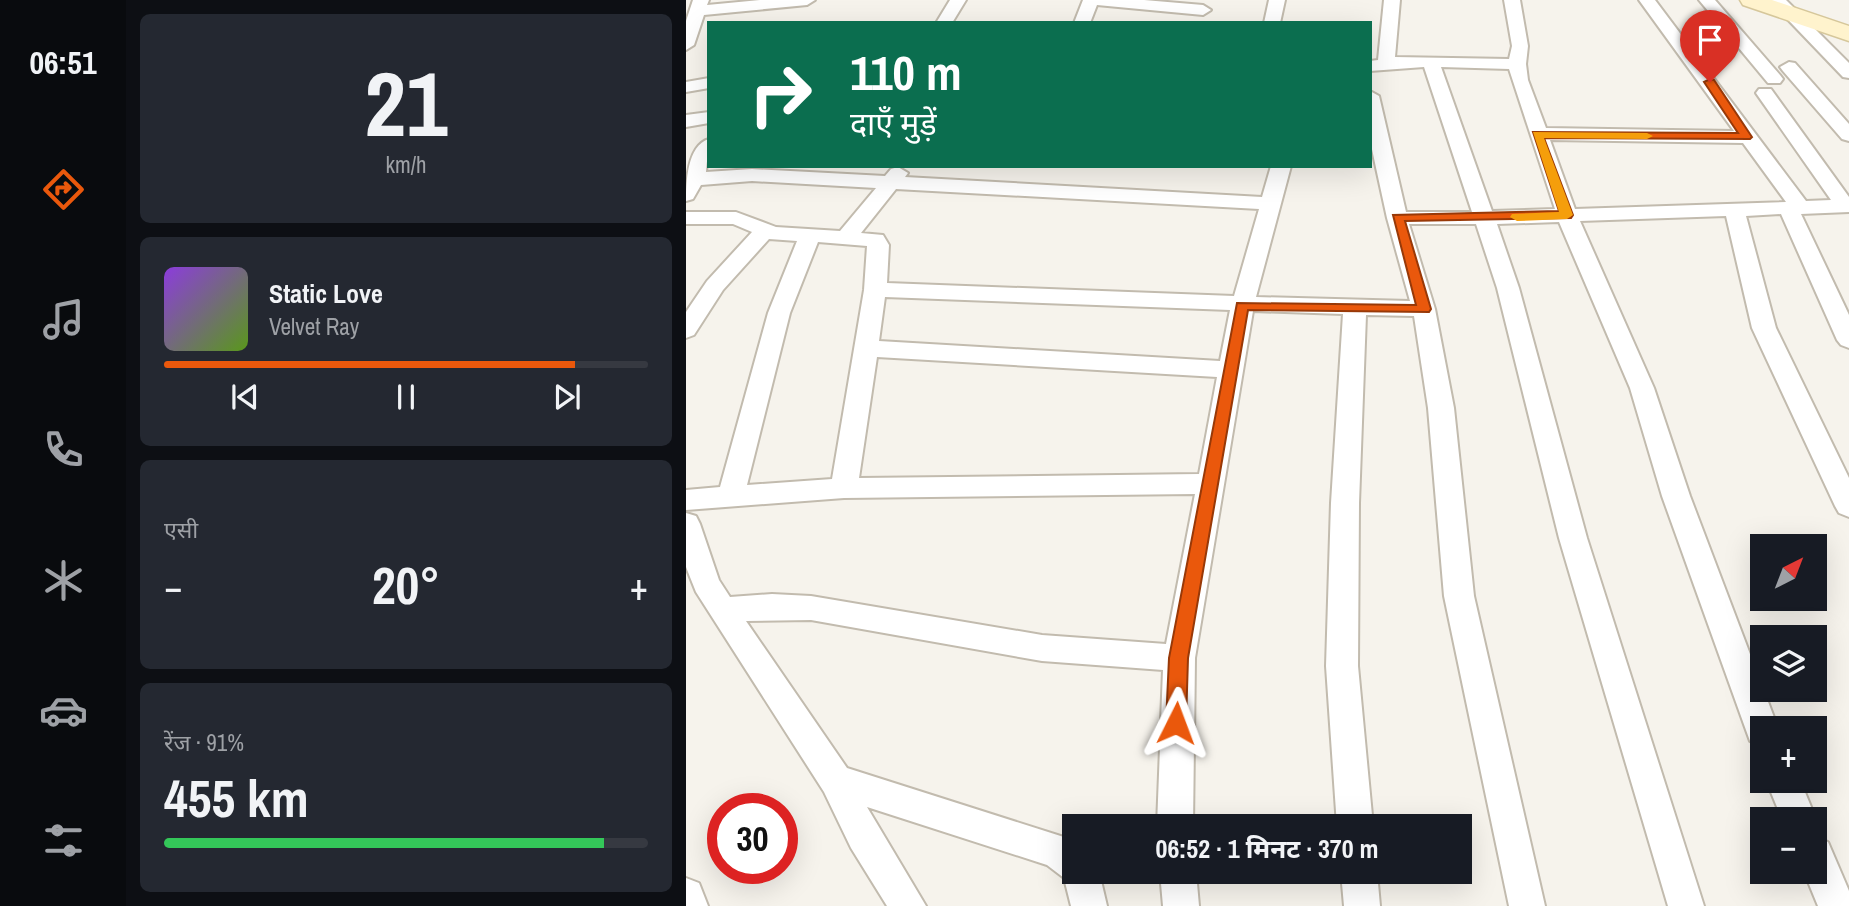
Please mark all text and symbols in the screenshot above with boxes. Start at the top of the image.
pin [1680,10,1740,82]
icon: arrive [1691,21,1729,59]
text: 110 m [850,39,962,105]
text: 06:51 [29,41,97,84]
text: 21 [365,42,448,164]
icon: right [735,49,826,140]
text: दाएँ मुड़ें [850,102,937,145]
text: km/h [386,149,426,180]
icon: directions [39,165,88,214]
text: Static Love [269,276,383,311]
icon: music [39,295,88,344]
text: Velvet Ray [269,311,359,342]
icon: previous [226,378,264,416]
icon: pause [387,378,425,416]
icon: next [548,378,586,416]
icon: phone [39,425,88,474]
text: एसी [164,514,198,545]
north arrow [1750,534,1827,611]
map controls [1750,534,1827,884]
text: 20° [372,550,440,620]
icon: climate [39,556,88,605]
text: − [164,561,182,612]
text: + [630,561,648,612]
button: layers [1750,625,1827,702]
icon: car [39,686,88,735]
position arrow [1139,686,1213,760]
button: + [1750,716,1827,793]
text: रेंज · 91% [164,727,244,758]
text: 455 km [164,763,309,833]
speed limit sign: 30 [707,793,798,884]
button: − [1750,807,1827,884]
icon: filters [39,816,88,865]
text: 06:52 · 1 मिनट · 370 m [1156,831,1378,866]

